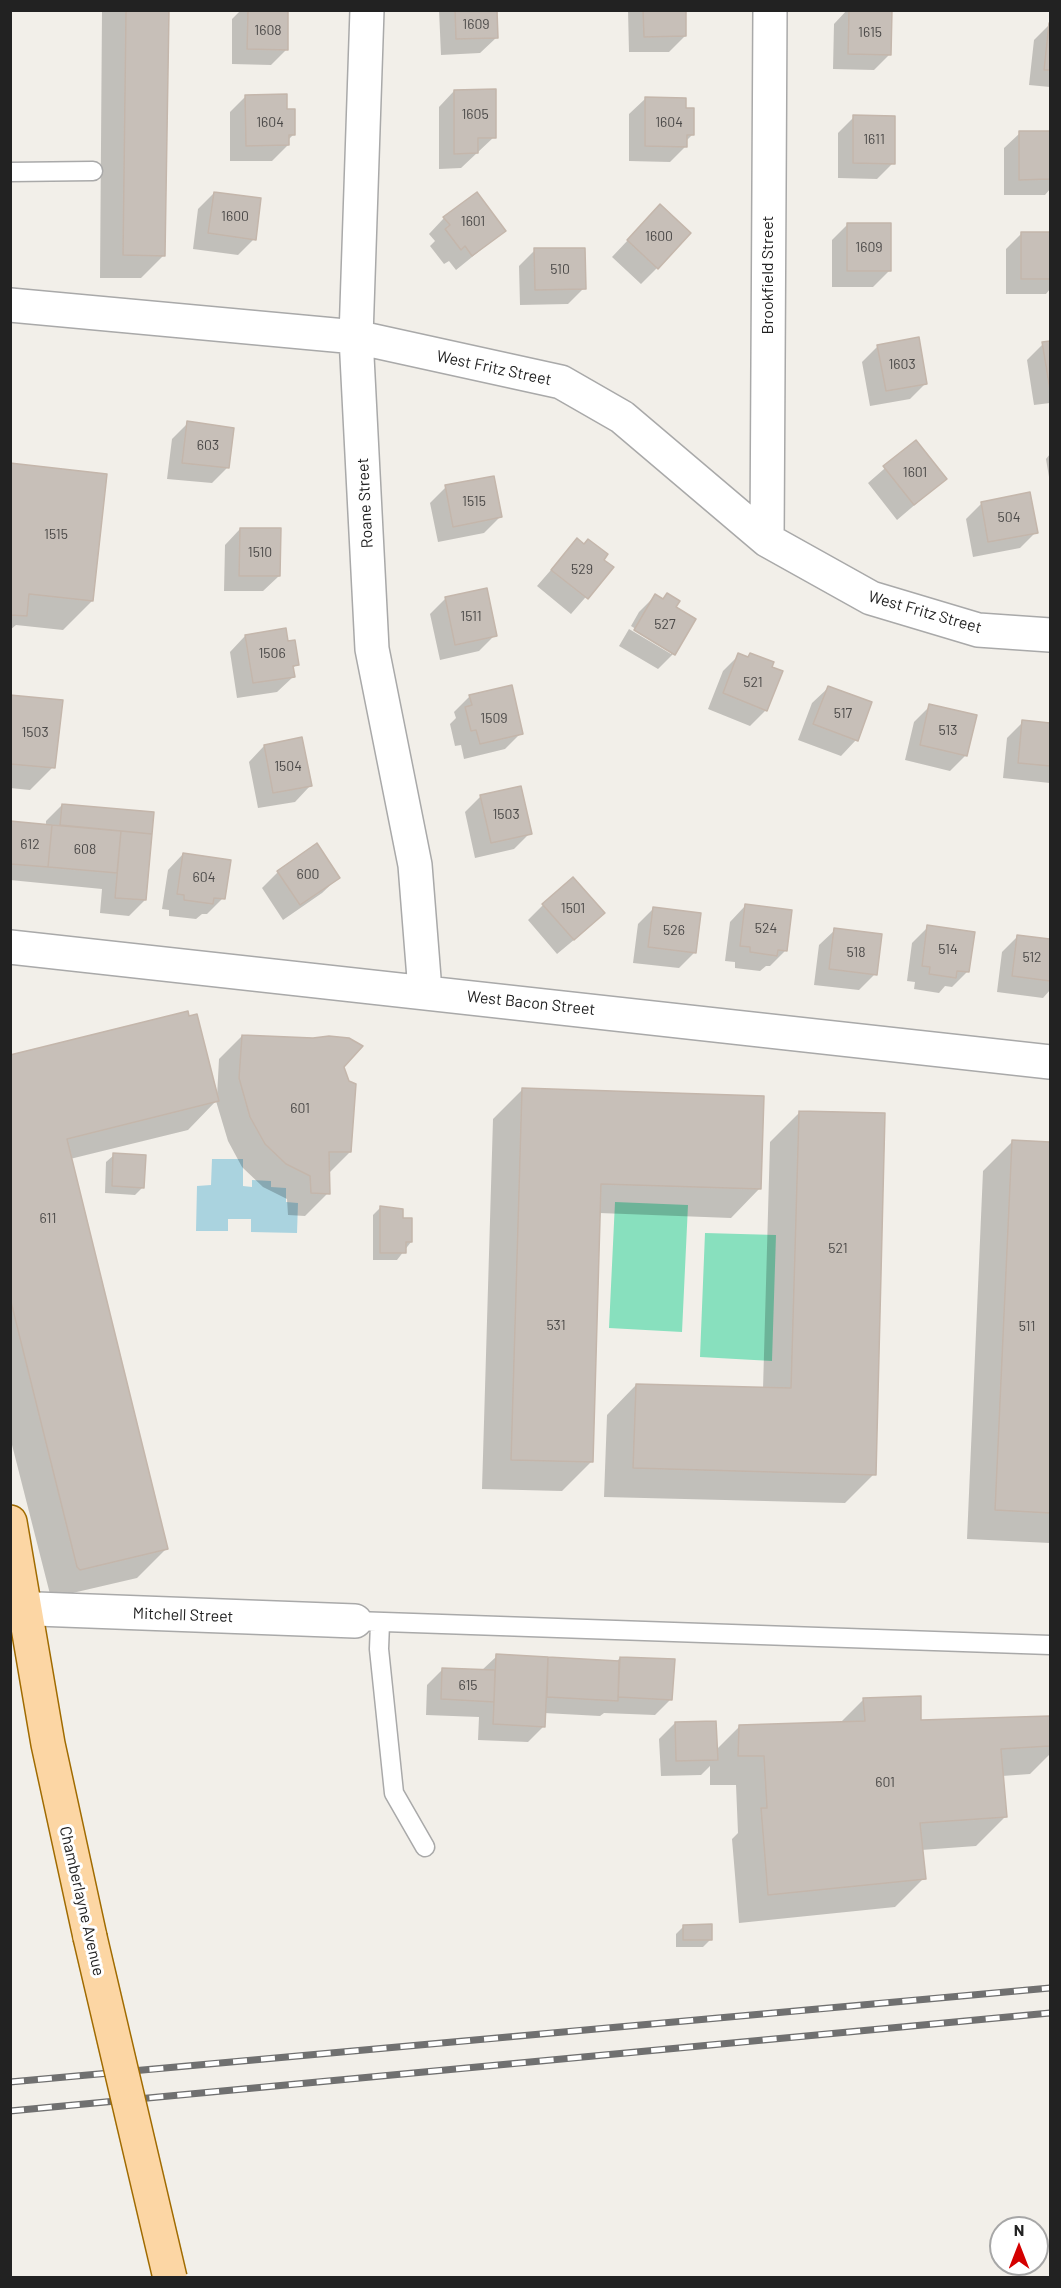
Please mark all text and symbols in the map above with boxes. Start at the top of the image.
house number: 1609 [462,16,490,32]
house number: 1608 [254,22,282,38]
house number: 1615 [858,24,882,40]
house number: 1605 [461,106,489,122]
house number: 1604 [256,114,284,130]
house number: 1604 [655,114,683,130]
house number: 1611 [863,131,885,147]
house number: 1600 [221,208,249,224]
house number: 1601 [461,213,485,229]
street label: Brookfield Street [758,216,778,334]
house number: 1600 [645,228,673,244]
house number: 1609 [855,239,883,255]
house number: 510 [550,261,570,277]
street label: West Fritz Street [435,346,553,390]
house number: 1603 [888,356,916,372]
house number: 603 [197,437,219,453]
street label: Roane Street [353,457,377,549]
house number: 1601 [903,464,927,480]
house number: 1515 [462,493,486,509]
house number: 504 [998,509,1020,525]
house number: 1515 [44,526,68,542]
house number: 1510 [248,544,272,560]
house number: 529 [571,561,593,577]
street label: West Fritz Street [866,587,984,637]
house number: 1511 [460,608,482,624]
house number: 527 [654,616,676,632]
house number: 1506 [258,645,286,661]
house number: 521 [743,674,763,690]
house number: 517 [834,705,852,721]
house number: 1509 [480,710,508,726]
house number: 513 [939,722,957,738]
house number: 1503 [21,724,49,740]
house number: 1504 [274,758,302,774]
house number: 1503 [492,806,520,822]
house number: 612 [20,836,40,852]
house number: 608 [74,841,96,857]
house number: 600 [296,866,320,882]
house number: 604 [193,869,215,885]
house number: 1501 [561,900,585,916]
house number: 524 [755,920,777,936]
house number: 526 [663,922,685,938]
house number: 514 [938,941,958,957]
house number: 518 [847,944,865,960]
house number: 512 [1022,949,1042,965]
street label: West Bacon Street [466,987,596,1019]
house number: 601 [290,1100,310,1116]
house number: 611 [40,1210,56,1226]
house number: 521 [828,1240,848,1256]
house number: 531 [546,1317,566,1333]
house number: 511 [1019,1318,1035,1334]
street label: Mitchell Street [132,1604,234,1626]
house number: 615 [458,1677,478,1693]
house number: 601 [875,1774,895,1790]
street label: Chamberlayne Avenue [55,1824,109,1978]
north arrow [989,2216,1049,2276]
text: N [1014,2220,1024,2239]

